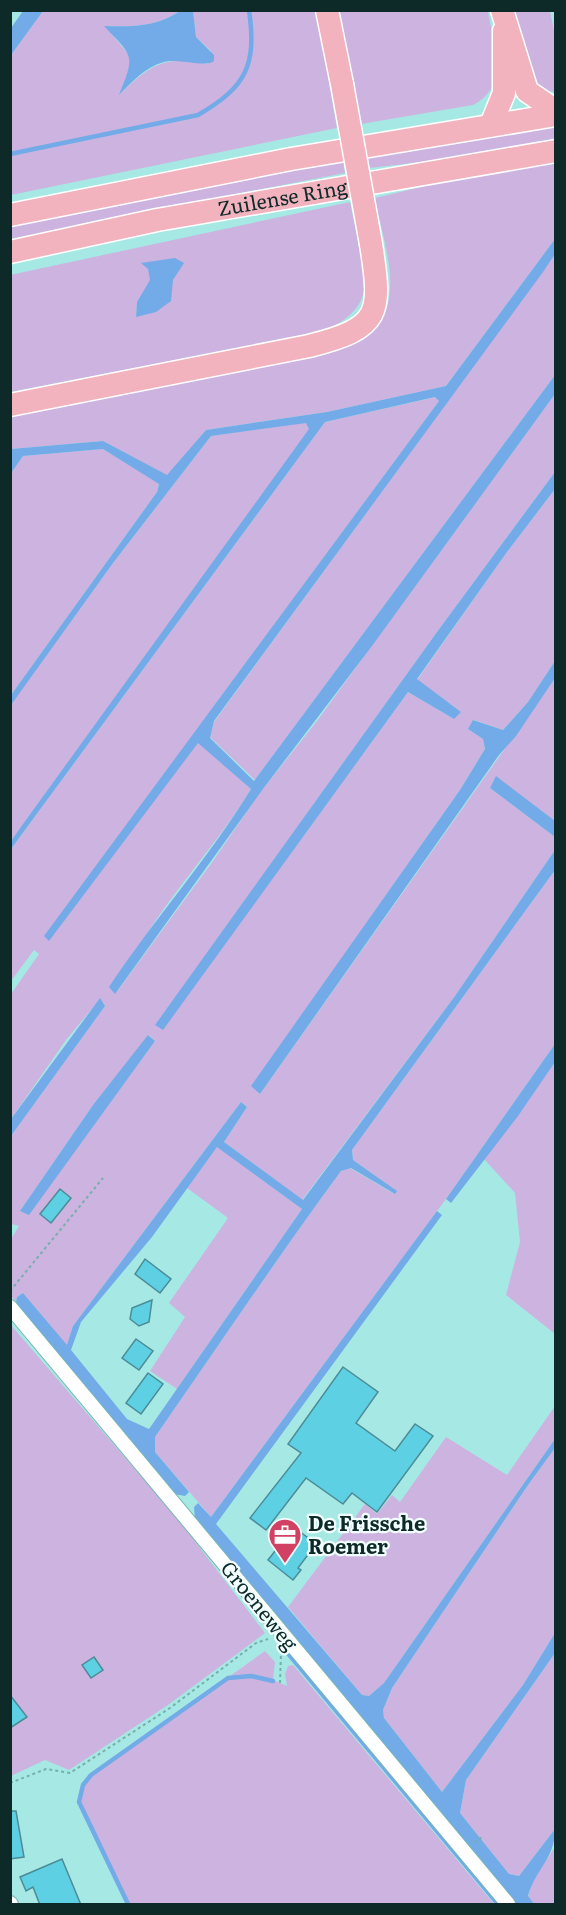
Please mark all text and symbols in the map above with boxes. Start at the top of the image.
street label: Zuilense Ring [215,170,350,222]
place label: De Frissche Roemer [308,1507,425,1560]
office icon: De Frissche Roemer [267,1517,303,1564]
street label: Groeneweg [215,1553,307,1657]

